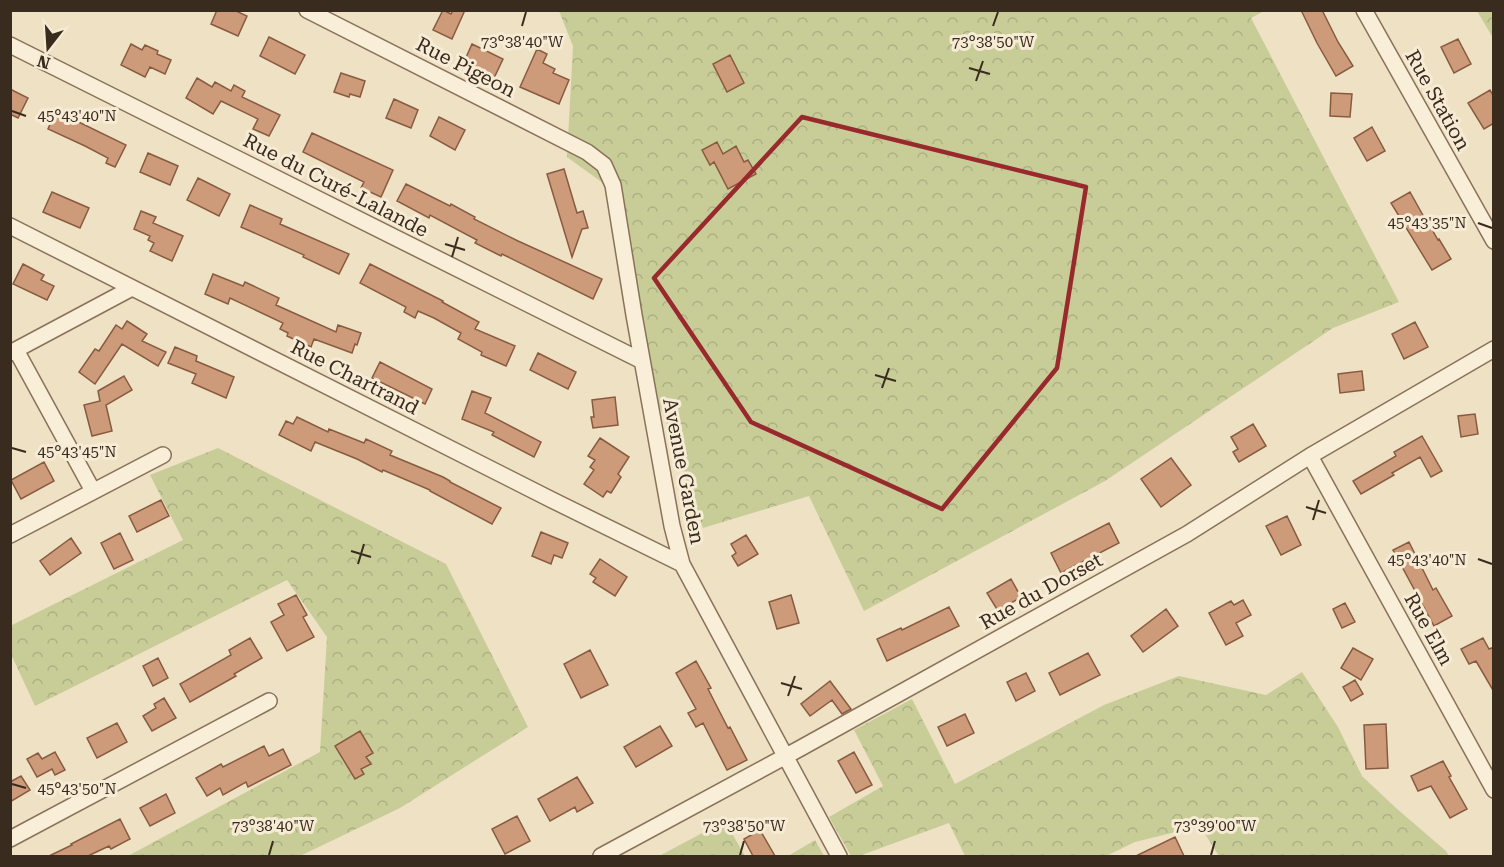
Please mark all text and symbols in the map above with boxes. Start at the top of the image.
north arrow [18,18,78,78]
street label: Rue Pigeon [412,32,520,102]
text: 73°38'40"W [481,33,564,51]
text: 73°38'50"W [952,33,1035,51]
street label: Rue Station [1400,45,1476,155]
text: N [35,51,52,73]
text: 45°43'40"N [37,107,117,125]
street label: Rue du Curé-Lalande [240,128,432,242]
text: 45°43'35"N [1387,214,1467,232]
street label: Rue Chartrand [287,334,423,420]
street label: Avenue Garden [658,396,710,546]
text: 45°43'45"N [37,443,117,461]
street label: Rue du Dorset [976,547,1107,635]
text: 45°43'40"N [1387,551,1467,569]
street label: Rue Elm [1399,589,1459,669]
text: 45°43'50"N [37,780,117,798]
text: 73°38'40"W [232,817,315,835]
text: 73°38'50"W [703,817,786,835]
text: 73°39'00"W [1174,817,1257,835]

